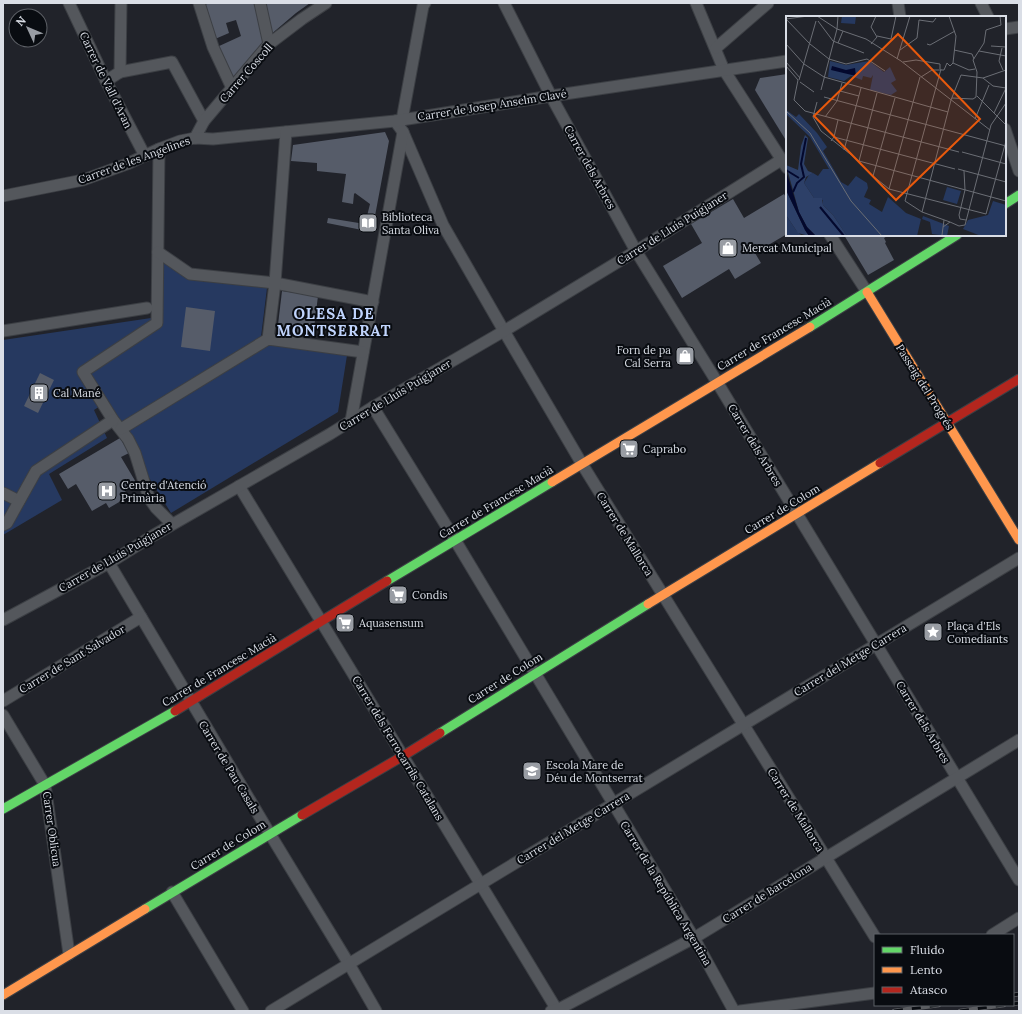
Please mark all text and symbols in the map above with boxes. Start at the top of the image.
north arrow [8,8,48,48]
text: N [13,13,29,29]
inset map [786,16,1006,236]
street label: Carrer de Vall d'Aran [77,29,136,131]
street label: Carrer Coscoll [216,41,276,105]
street label: Carrer de Josep Anselm Clavé [416,86,568,124]
street label: Carrer dels Arbres [561,123,619,211]
street label: Carrer de les Angelines [76,133,192,187]
street label: Carrer de Lluís Puigjaner [614,188,730,268]
place label: Biblioteca Santa Oliva [382,210,440,237]
library icon: Biblioteca Santa Oliva [357,212,379,234]
shop icon: Mercat Municipal [717,237,739,259]
place label: Mercat Municipal [742,241,832,255]
street label: Carrer de Francesc Macià [714,294,834,374]
district label: OLESA DE MONTSERRAT [277,304,392,340]
street label: Passeig del Progrés [893,342,957,432]
place label: Forn de pa Cal Serra [617,343,671,370]
shop icon: Forn de pa Cal Serra [674,345,696,367]
street label: Carrer de Lluís Puigjaner [337,356,454,434]
building icon: Cal Mané [28,382,50,404]
place label: Cal Mané [53,386,101,400]
street label: Carrer dels Arbres [725,401,785,489]
supermarket icon: Caprabo [618,438,640,460]
place label: Caprabo [643,442,686,456]
street label: Carrer de Francesc Macià [436,462,556,542]
place label: Centre d'Atenció Primària [121,478,206,505]
hospital icon: Centre d'Atenció Primària [96,480,118,502]
street label: Carrer de Colom [742,481,822,537]
street label: Carrer de Mallorca [594,489,657,579]
street label: Carrer de Lluís Puigjaner [56,519,174,595]
supermarket icon: Condis [387,584,409,606]
place label: Condis [412,588,448,602]
supermarket icon: Aquasensum [334,612,356,634]
place label: Aquasensum [358,616,424,630]
place label: Plaça d'Els Comediants [947,619,1008,646]
street label: Carrer del Metge Carrera [791,621,909,699]
place icon: Plaça d'Els Comediants [922,621,944,643]
street label: Carrer de Sant Salvador [16,622,128,696]
street label: Carrer de Francesc Macià [159,630,279,710]
street label: Carrer de Colom [465,649,545,707]
street label: Carrer dels Ferrocarrils Catalans [349,673,447,823]
street label: Carrer dels Arbres [893,678,953,766]
street label: Carrer de Pau Casals [196,718,262,816]
place label: Escola Mare de Déu de Montserrat [546,758,643,785]
school or university icon: Escola Mare de Déu de Montserrat [521,760,543,782]
street label: Carrer de Mallorca [765,765,828,855]
street label: Carrer del Metge Carrera [514,789,632,867]
street label: Carrer Oblicua [40,791,64,868]
street label: Carrer de Colom [188,817,268,873]
street label: Carrer de la República Argentina [617,818,715,968]
street label: Carrer de Barcelona [720,860,814,926]
legend [874,934,1014,1006]
text: Fluido [910,942,945,957]
text: Lento [910,962,942,977]
text: Atasco [909,982,947,997]

